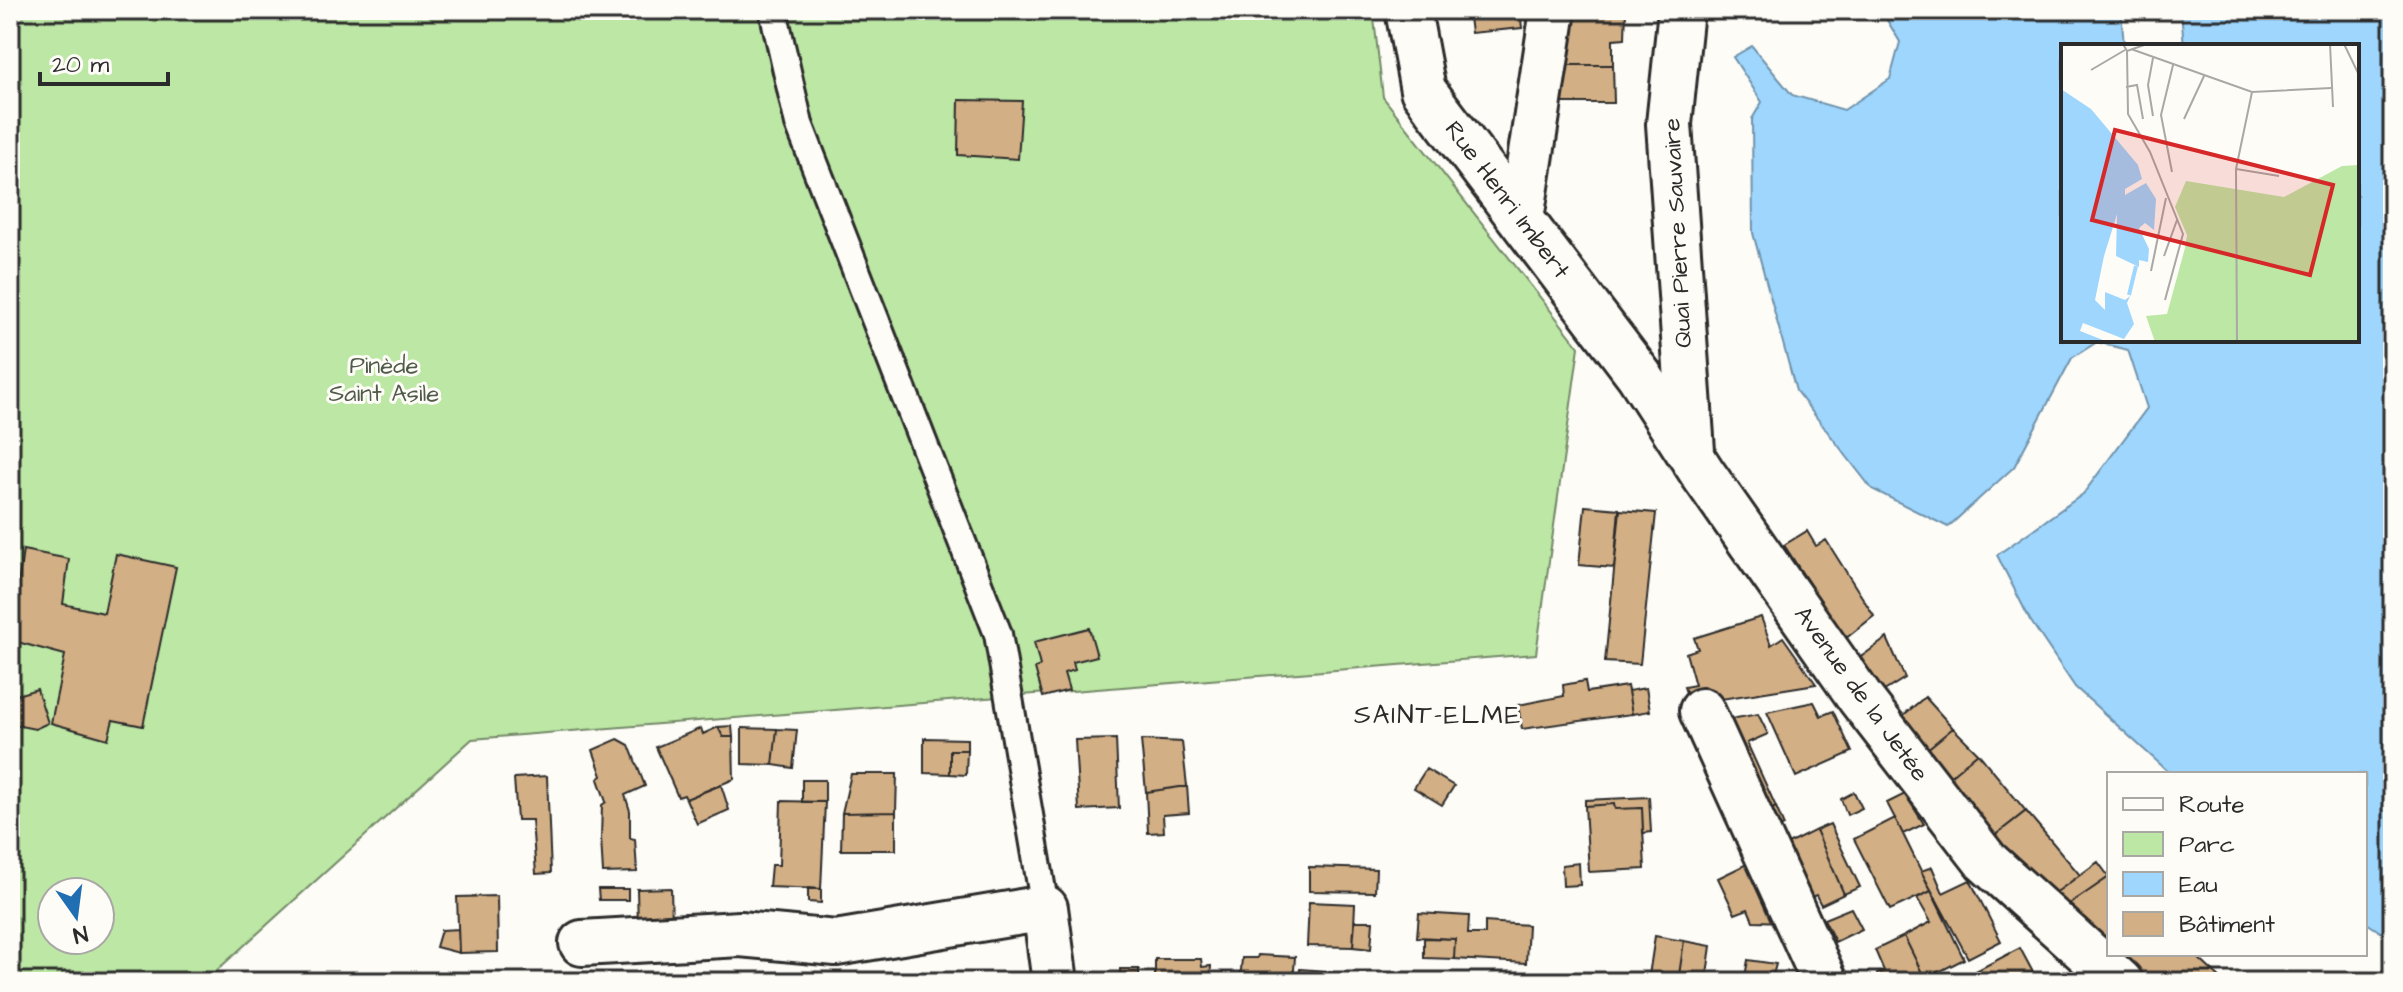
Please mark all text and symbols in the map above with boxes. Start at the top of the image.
scale bar [40,36,168,86]
inset map [2061,44,2359,342]
text: 20 m [52,48,109,82]
street label: Rue Henri Imbert [1436,114,1578,286]
street label: Quai Pierre Sauvaire [1655,117,1701,349]
park label: Pinède Saint Asile [329,349,439,411]
street label: Avenue de la Jetée [1786,599,1936,789]
district label: SAINT-ELME [1354,697,1522,733]
legend [2107,772,2367,956]
text: Route [2179,788,2245,822]
text: Parc [2179,828,2235,862]
text: Eau [2179,868,2218,902]
north arrow [36,876,116,956]
text: Bâtiment [2179,908,2275,942]
text: N [70,917,91,951]

